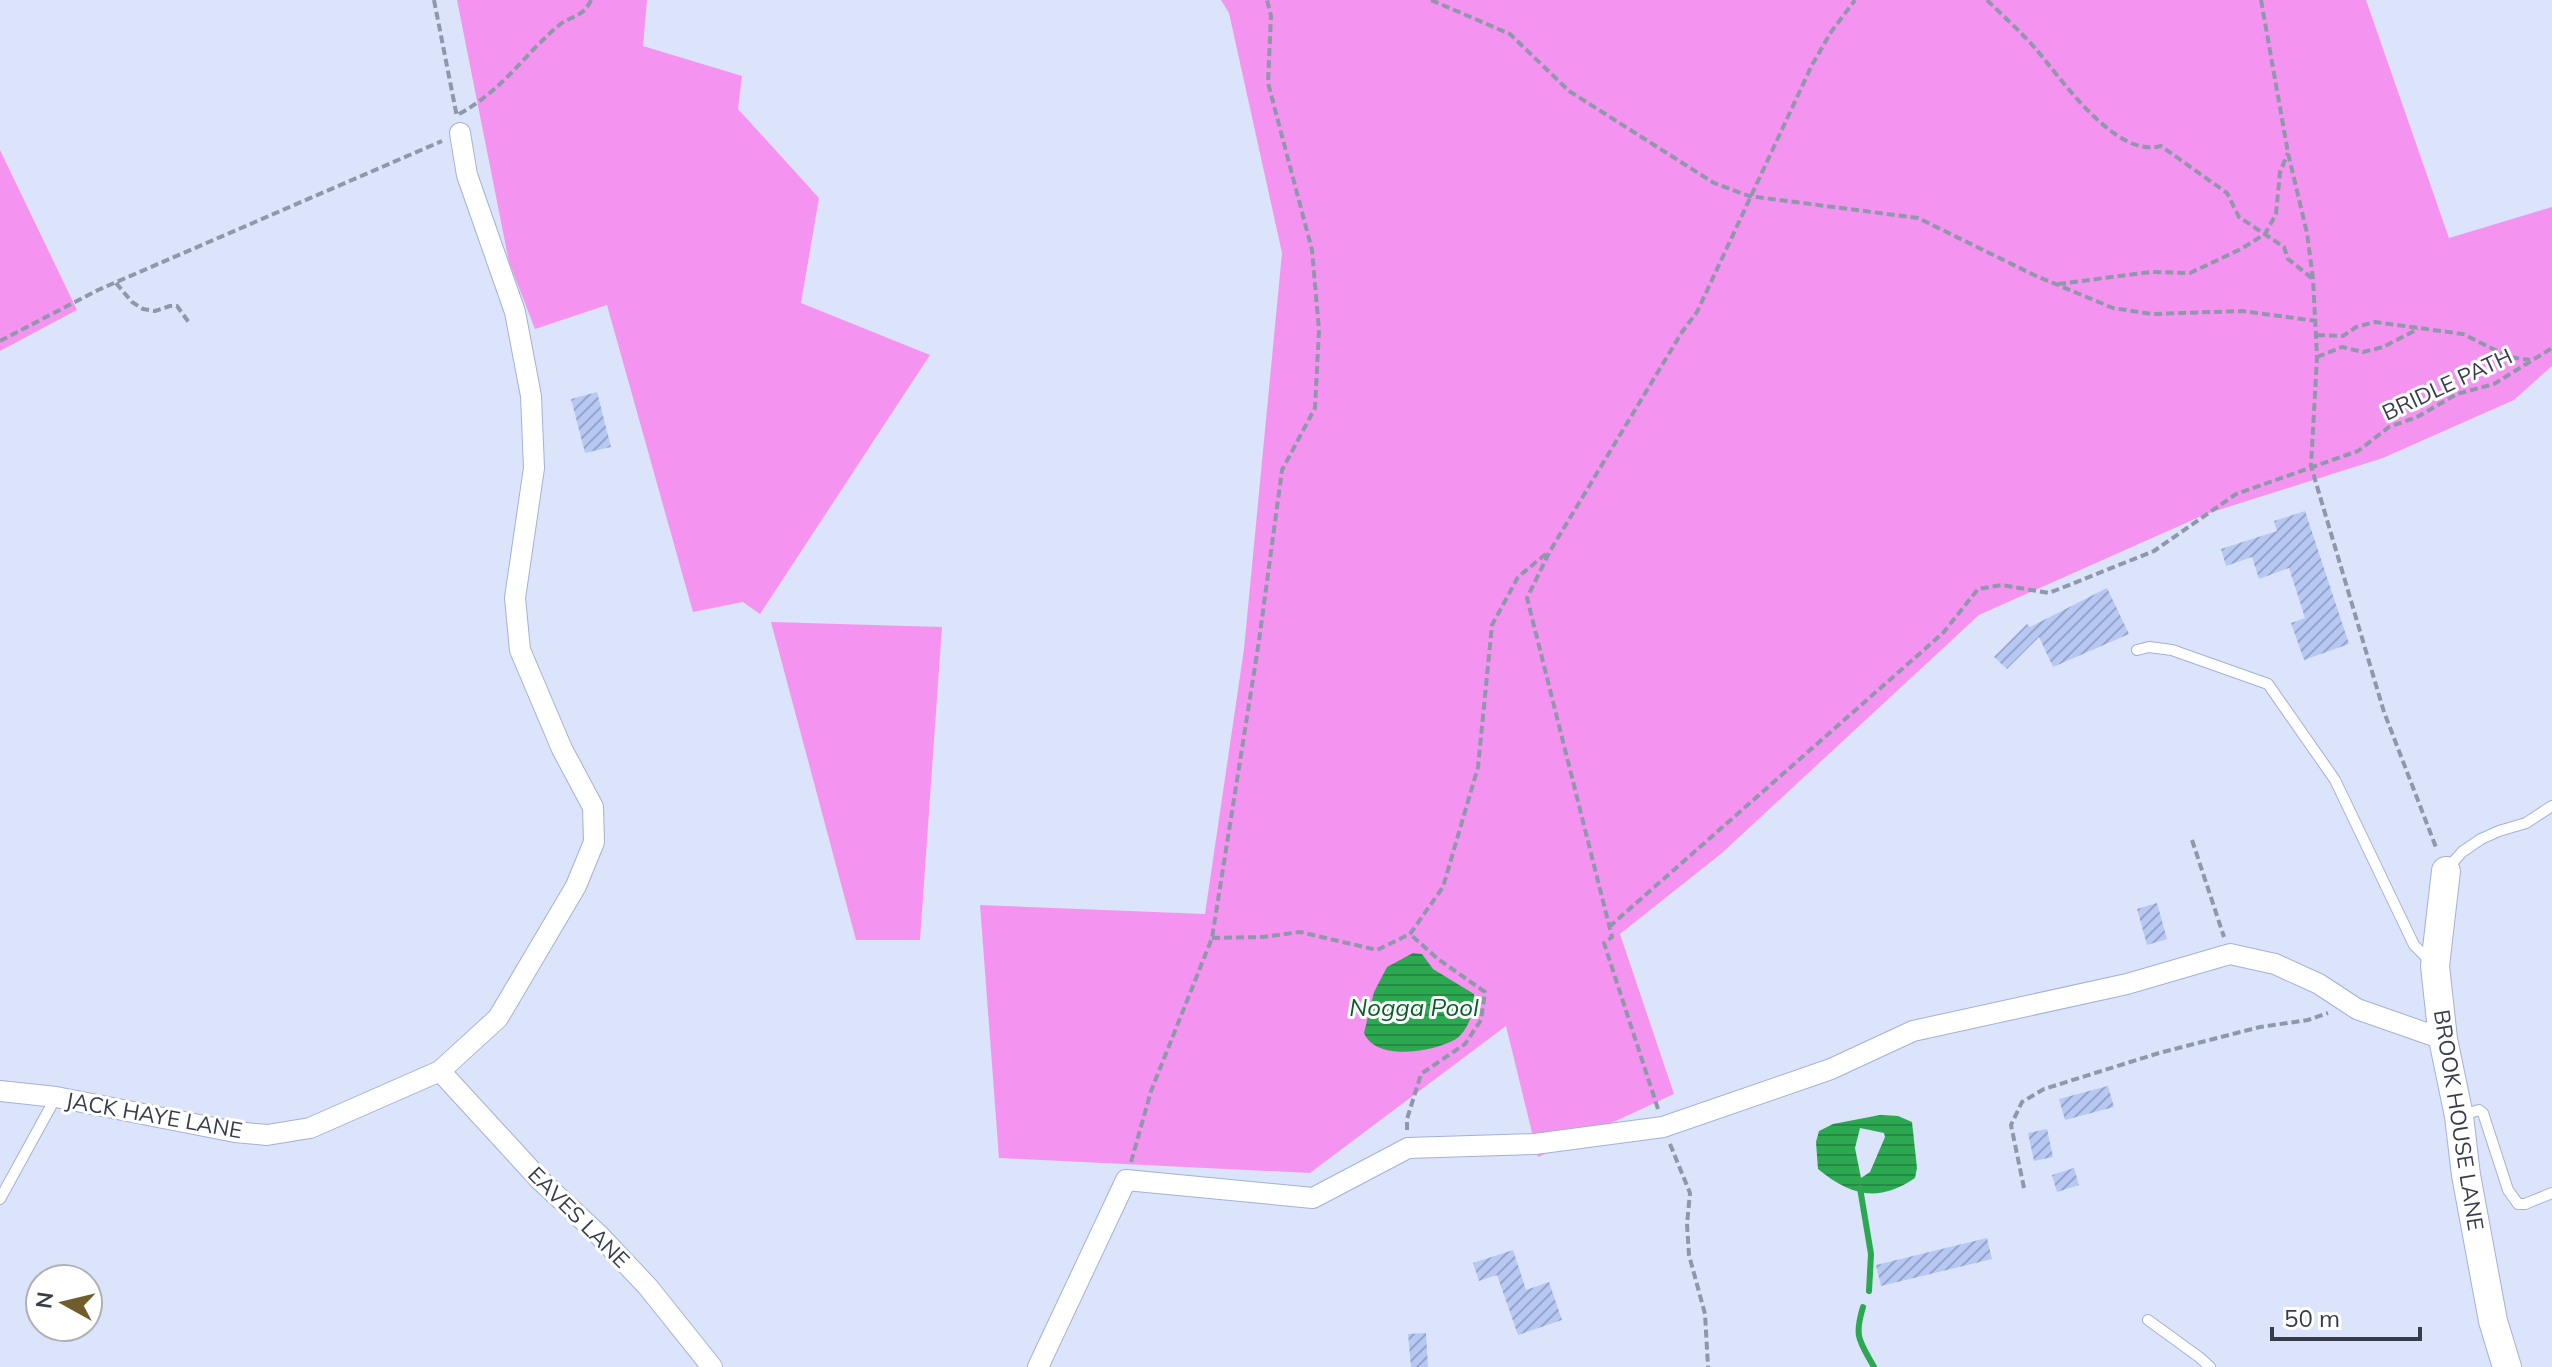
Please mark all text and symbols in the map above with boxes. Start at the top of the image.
street label: BRIDLE PATH [2377,342,2517,426]
water label: Nogga Pool [1349,992,1479,1022]
street label: BROOK HOUSE LANE [2428,1008,2490,1232]
street label: JACK HAYE LANE [63,1086,245,1144]
street label: EAVES LANE [522,1160,636,1274]
north arrow [24,1263,104,1343]
text: N [29,1290,59,1310]
scale bar [2272,1291,2420,1341]
text: 50 m [2284,1303,2340,1333]

